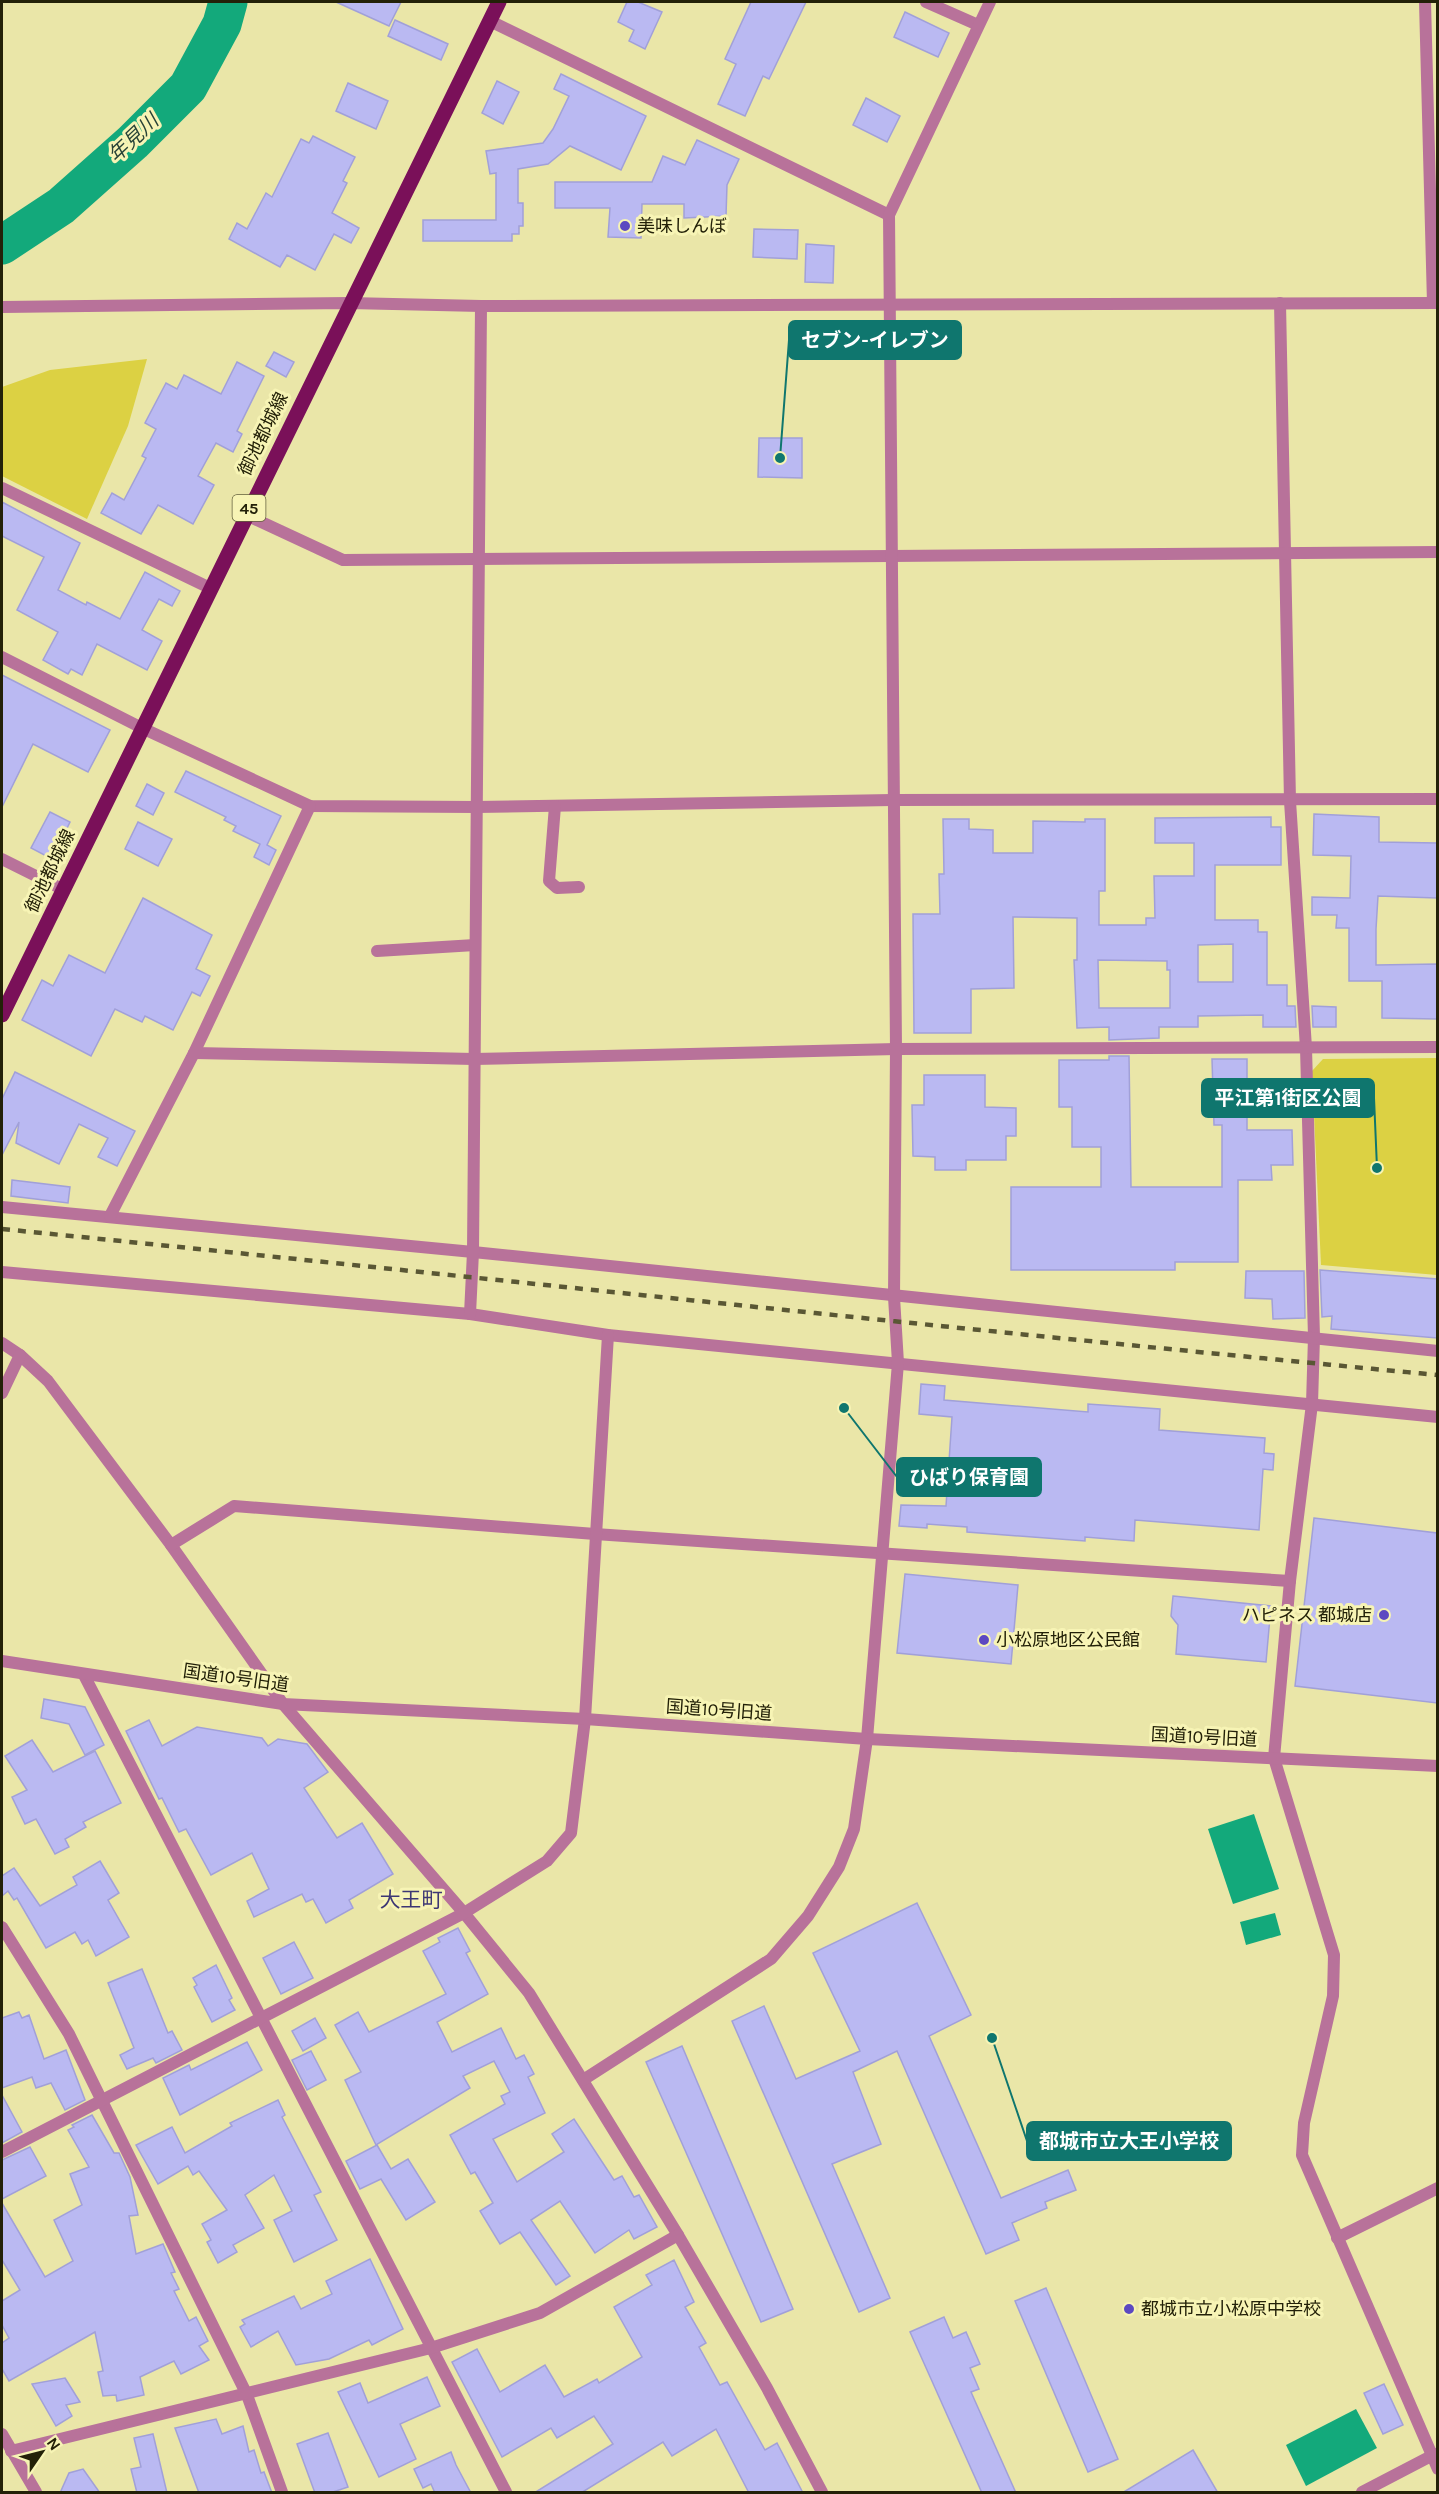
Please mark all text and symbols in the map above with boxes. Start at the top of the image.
water label: 年見川 [104,108,165,167]
place label: 美味しんぼ [637,215,727,237]
marker: 美味しんぼ [618,219,632,233]
callout: セブン-イレブン [789,321,961,359]
text: セブン-イレブン [801,329,949,352]
street label: 御池都城線 [233,389,293,479]
road number: 45 [232,495,266,521]
street label: 御池都城線 [20,826,80,916]
callout: 平江第1街区公園 [1202,1079,1374,1117]
text: 平江第1街区公園 [1214,1087,1362,1110]
callout: ひばり保育園 [897,1458,1041,1496]
text: ひばり保育園 [909,1466,1029,1489]
place label: ハピネス 都城店 [1242,1604,1372,1626]
marker: ハピネス 都城店 [1377,1608,1391,1622]
place label: 小松原地区公民館 [996,1629,1140,1651]
marker: 小松原地区公民館 [977,1633,991,1647]
street label: 国道10号旧道 [182,1660,290,1696]
street label: 国道10号旧道 [665,1695,773,1725]
street label: 国道10号旧道 [1150,1723,1258,1751]
district label: 大王町 [380,1888,443,1912]
callout: 都城市立大王小学校 [1027,2122,1231,2160]
text: 都城市立大王小学校 [1039,2130,1219,2153]
place label: 都城市立小松原中学校 [1141,2298,1321,2320]
marker: 都城市立小松原中学校 [1122,2302,1136,2316]
north arrow [12,2422,72,2482]
text: N [43,2434,65,2454]

